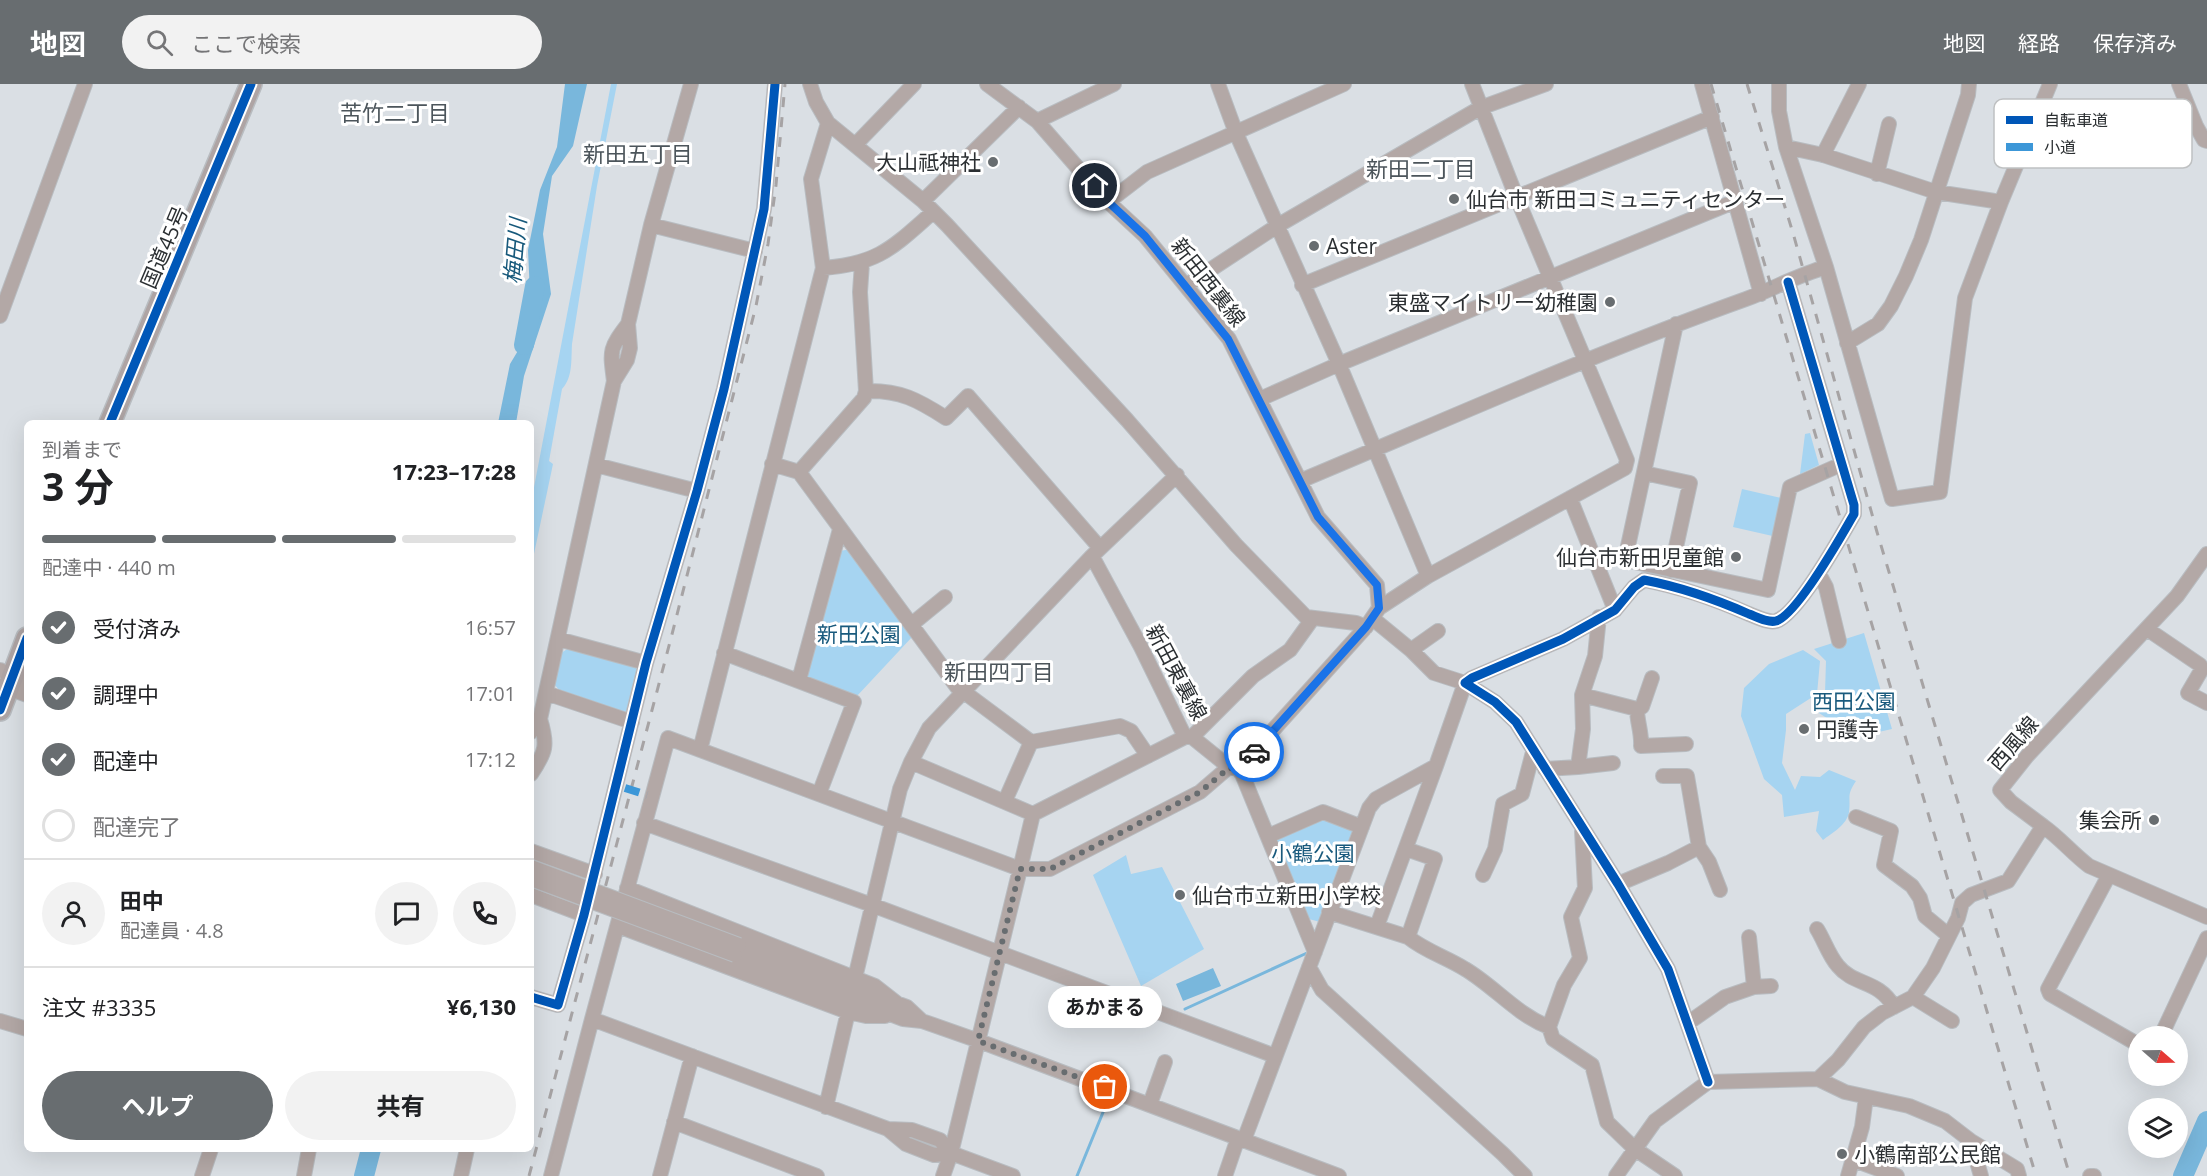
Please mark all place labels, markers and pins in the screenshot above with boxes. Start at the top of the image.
place label: 大山祗神社 [876,148,981,176]
marker: 大山祗神社 [986,155,1000,169]
pin [1069,160,1120,211]
place label: 仙台市 新田コミュニティセンター [1466,185,1785,213]
marker: 仙台市 新田コミュニティセンター [1447,192,1461,206]
place label: Aster [1326,232,1378,260]
marker: Aster [1307,239,1321,253]
place label: 東盛マイトリー幼稚園 [1388,288,1598,316]
marker: 東盛マイトリー幼稚園 [1603,295,1617,309]
place label: 仙台市新田児童館 [1556,543,1724,571]
marker: 仙台市新田児童館 [1729,550,1743,564]
place label: 円護寺 [1816,715,1879,743]
marker: 円護寺 [1797,722,1811,736]
place label: 集会所 [2079,806,2142,834]
marker: 集会所 [2147,813,2161,827]
place label: 仙台市立新田小学校 [1192,881,1381,909]
marker: 仙台市立新田小学校 [1173,888,1187,902]
callout: あかまる [1048,985,1162,1027]
pin [1079,1061,1130,1112]
place label: 小鶴南部公民館 [1854,1140,2001,1168]
marker: 小鶴南部公民館 [1835,1147,1849,1161]

